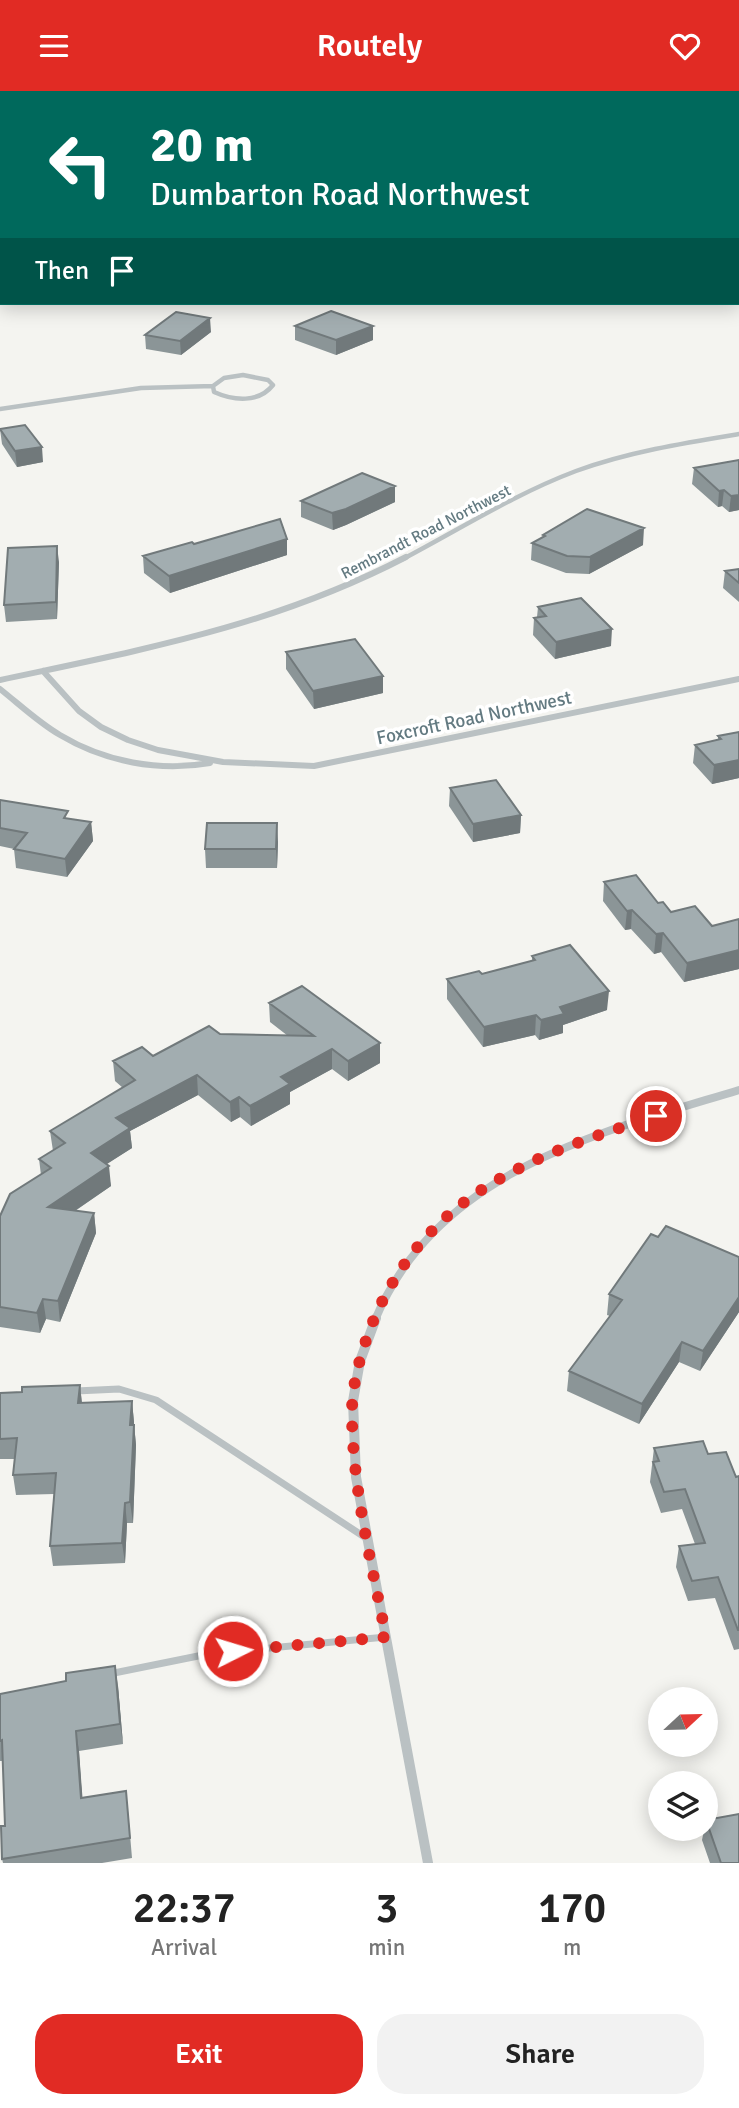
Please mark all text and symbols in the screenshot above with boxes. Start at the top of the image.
text: Routely [317,26,422,65]
icon: menu [35,27,73,65]
icon: heart [666,27,704,65]
text: 20 m [150,115,253,175]
icon: left [35,119,126,210]
text: Dumbarton Road Northwest [150,175,530,214]
icon: arrive [103,252,141,290]
text: Then [35,255,89,287]
street label: Rembrandt Road Northwest [338,480,515,584]
street label: Foxcroft Road Northwest [374,686,574,750]
pin [626,1086,686,1146]
icon: arrive [637,1097,675,1135]
position arrow [196,1614,270,1688]
north arrow [648,1687,718,1757]
map controls [648,1687,718,1841]
button: layers [648,1771,718,1841]
text: 22:37 [133,1883,235,1934]
text: 3 [375,1883,398,1934]
text: 170 [538,1883,606,1934]
text: Arrival [151,1933,217,1962]
text: min [368,1933,405,1962]
text: m [563,1933,581,1962]
button: Exit [35,2014,363,2094]
button: Share [377,2014,704,2094]

